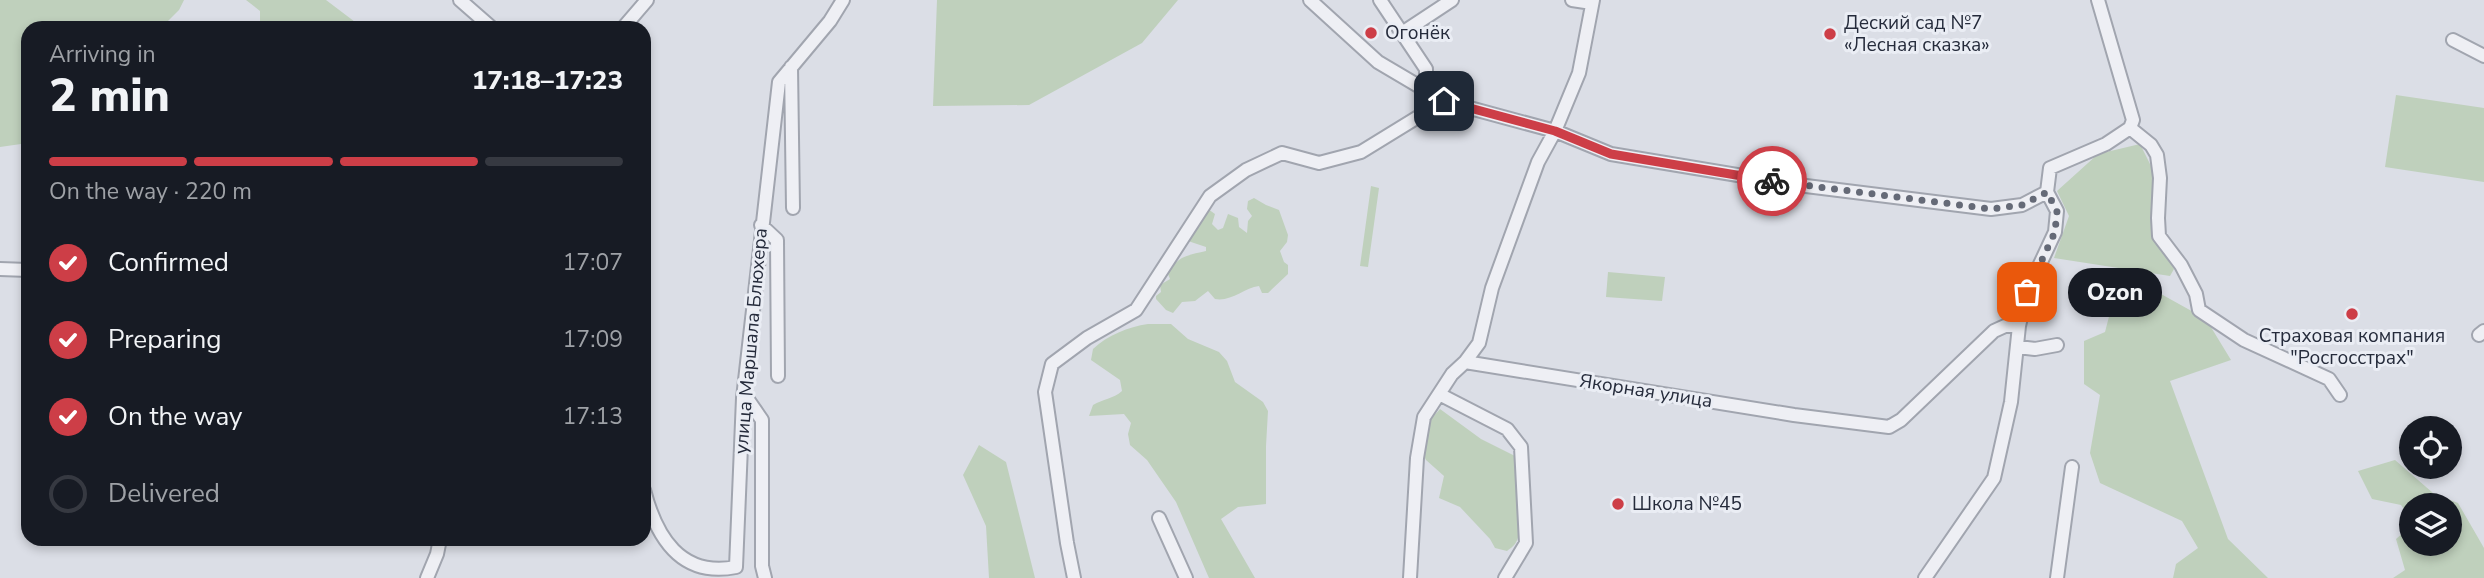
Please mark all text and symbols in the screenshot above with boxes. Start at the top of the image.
place label: Деский сад №7 «Лесная сказка» [1844,10,1990,58]
place label: Огонёк [1385,20,1450,46]
marker: Огонёк [1363,25,1379,41]
marker: Деский сад №7 «Лесная сказка» [1822,26,1838,42]
text: Arriving in [49,39,156,70]
text: 17:18–17:23 [472,63,623,98]
text: 2 min [49,64,170,127]
pin [1414,71,1474,131]
icon: home [1425,82,1463,120]
courier [1737,146,1807,216]
icon: bike [1753,162,1791,200]
text: On the way · 220 m [49,176,252,207]
street label: улица Маршала Блюхера [728,227,774,455]
icon: check [49,244,87,282]
text: Confirmed [108,245,229,280]
text: 17:07 [563,247,623,278]
pin [1997,262,2057,322]
callout: Ozon [2069,268,2164,316]
icon: bag [2008,273,2046,311]
text: Ozon [2087,277,2143,308]
marker: Страховая компания "Росгосстрах" [2344,306,2360,322]
icon: check [49,321,87,359]
text: Preparing [108,322,221,357]
place label: Страховая компания "Росгосстрах" [2259,323,2445,371]
text: 17:09 [563,324,623,355]
street label: Якорная улица [1578,368,1714,414]
icon: check [49,398,87,436]
text: On the way [108,399,242,434]
text: 17:13 [563,401,623,432]
map controls [2399,416,2462,556]
button: locate [2399,416,2462,479]
text: Delivered [108,476,220,511]
place label: Школа №45 [1632,491,1742,517]
button: layers [2399,493,2462,556]
marker: Школа №45 [1610,496,1626,512]

